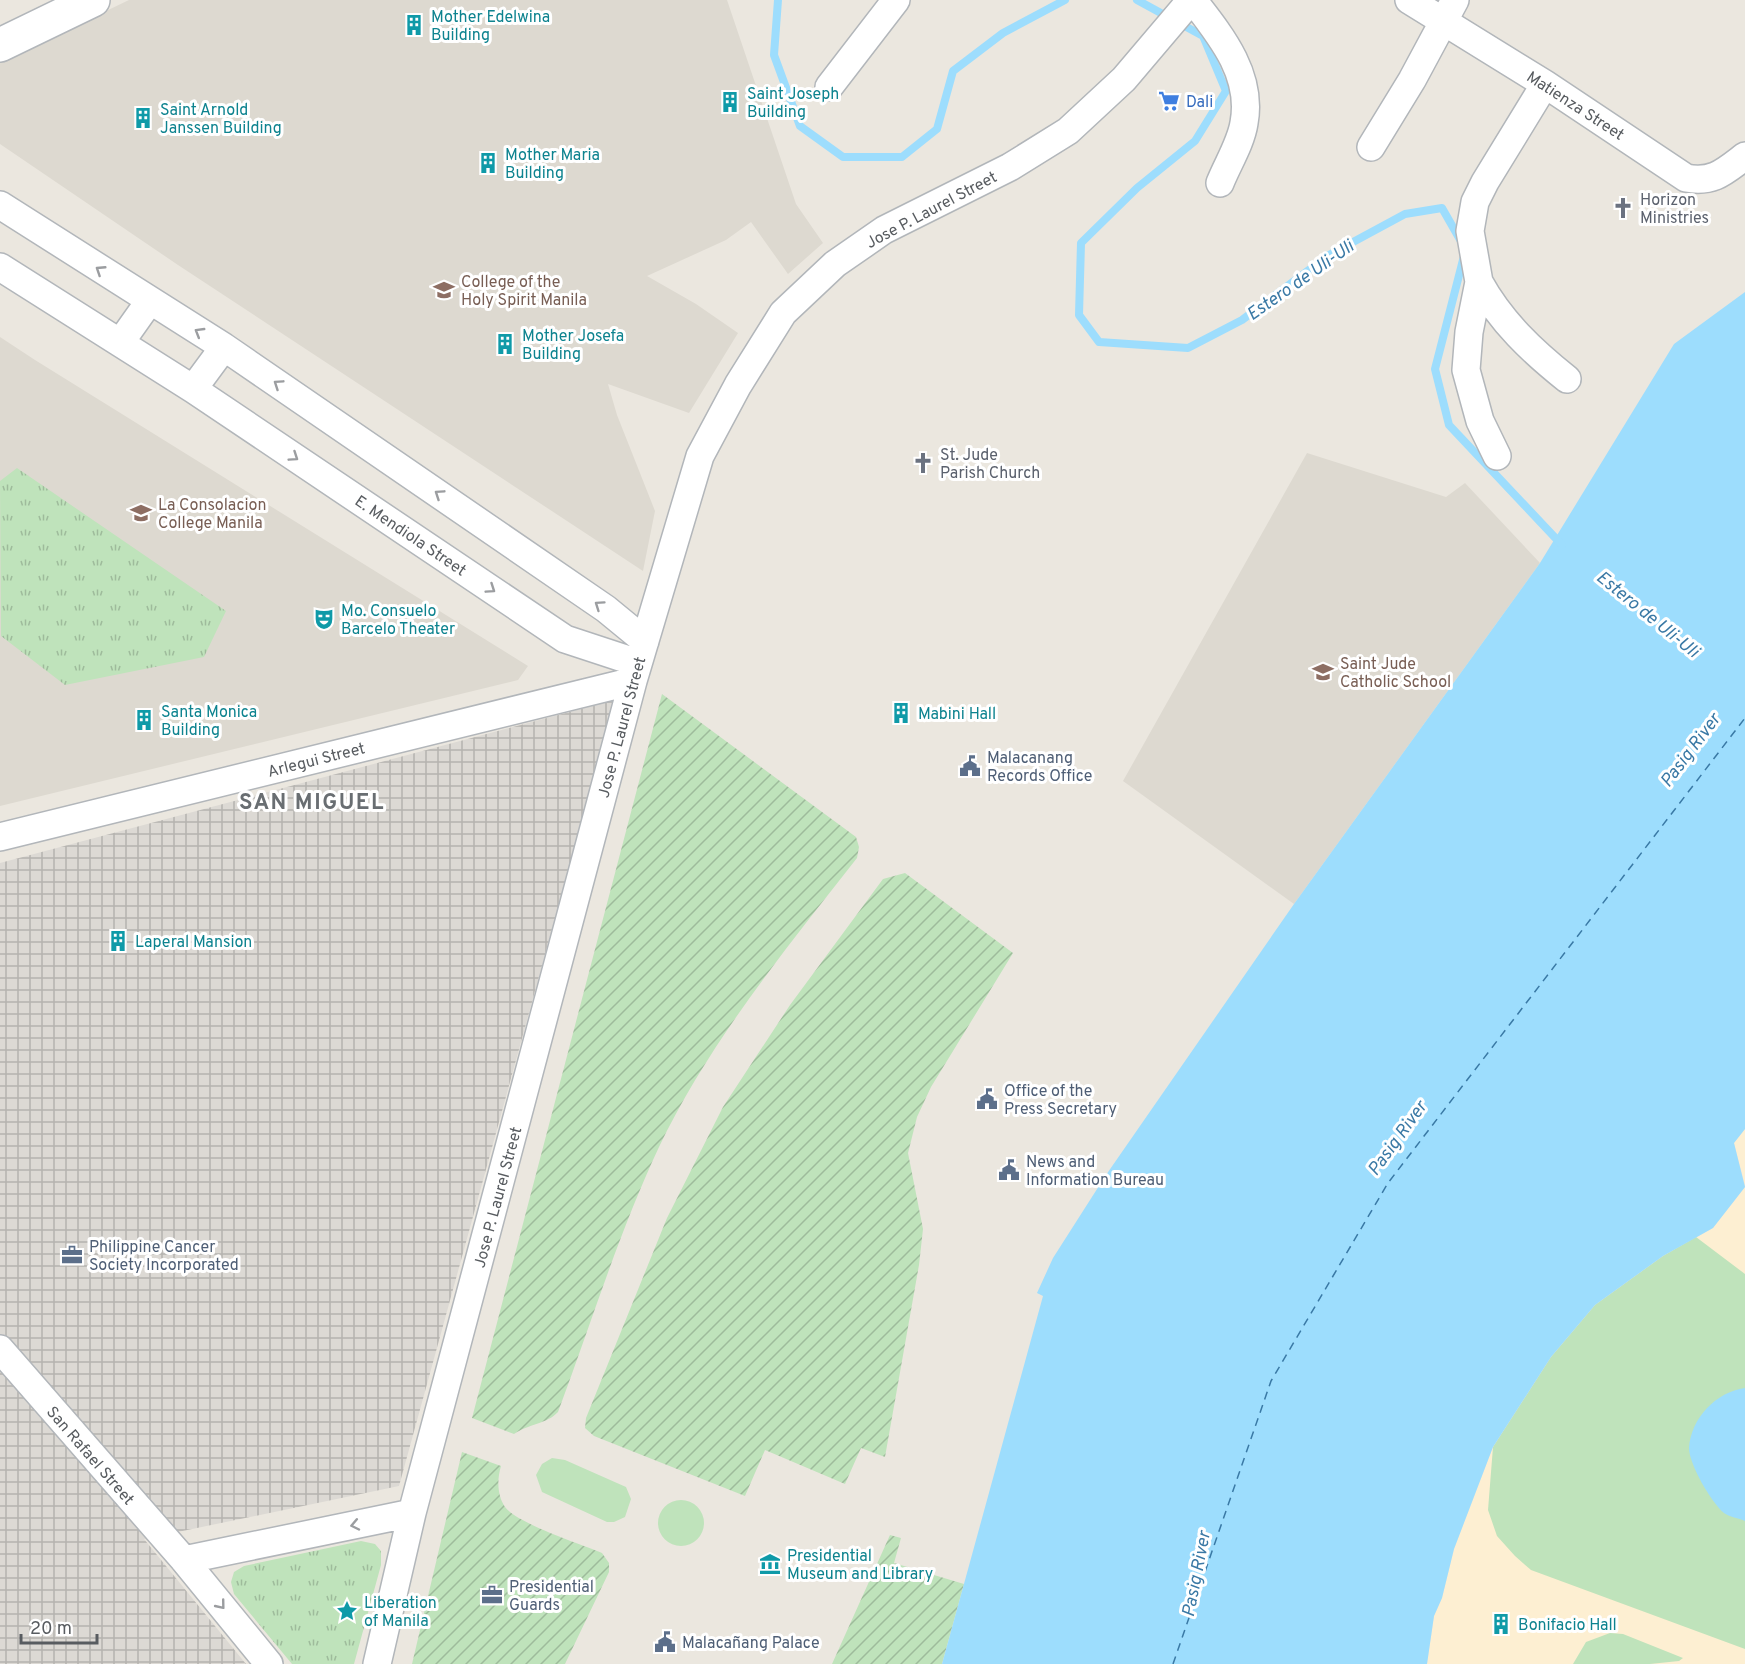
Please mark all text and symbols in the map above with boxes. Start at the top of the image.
place label: Mother Edelwina Building [431,8,550,46]
building icon: Mother Edelwina Building [402,13,426,37]
street label: Matienza Street [1522,68,1628,146]
place label: Saint Joseph Building [747,85,839,123]
supermarket icon: Dali [1157,89,1181,113]
building icon: Saint Joseph Building [718,90,742,114]
place label: Dali [1186,93,1213,113]
place label: Saint Arnold Janssen Building [160,101,282,139]
building icon: Saint Arnold Janssen Building [131,106,155,130]
place label: Mother Maria Building [505,146,600,184]
building icon: Mother Maria Building [476,151,500,175]
street label: Jose P. Laurel Street [863,168,1001,254]
place label: Horizon Ministries [1640,191,1709,229]
church icon: Horizon Ministries [1611,196,1635,220]
water label: Estero de Uli-Uli [1243,235,1360,327]
one-way arrow [96,266,107,277]
place label: College of the Holy Spirit Manila [461,273,587,311]
school or university icon: College of the Holy Spirit Manila [432,278,456,302]
place label: Mother Josefa Building [522,327,624,365]
one-way arrow [195,328,205,340]
building icon: Mother Josefa Building [493,332,517,356]
one-way arrow [273,380,284,391]
place label: St. Jude Parish Church [940,446,1040,484]
one-way arrow [287,450,298,461]
church icon: St. Jude Parish Church [911,451,935,475]
one-way arrow [434,490,445,501]
street label: E. Mendiola Street [350,492,469,581]
place label: La Consolacion College Manila [158,496,266,534]
school or university icon: La Consolacion College Manila [129,501,153,525]
water label: Estero de Uli-Uli [1591,567,1704,665]
one-way arrow [484,582,495,593]
one-way arrow [595,601,606,612]
place label: Mo. Consuelo Barcelo Theater [341,602,455,640]
theatre icon: Mo. Consuelo Barcelo Theater [312,607,336,631]
street label: Jose P. Laurel Street [594,655,651,800]
place label: Saint Jude Catholic School [1340,655,1451,693]
school or university icon: Saint Jude Catholic School [1311,660,1335,684]
building icon: Mabini Hall [889,701,913,725]
place label: Santa Monica Building [161,703,257,741]
place label: Mabini Hall [918,705,996,725]
building icon: Santa Monica Building [132,708,156,732]
water label: Pasig River [1656,708,1728,793]
street label: Arlegui Street [266,739,367,783]
place label: Malacanang Records Office [987,749,1092,787]
public building icon: Malacanang Records Office [958,754,982,778]
district label: SAN MIGUEL [239,790,385,817]
building icon: Laperal Mansion [106,929,130,953]
place label: Laperal Mansion [135,933,252,953]
place label: Office of the Press Secretary [1004,1082,1117,1120]
public building icon: Office of the Press Secretary [975,1087,999,1111]
water label: Pasig River [1363,1095,1434,1181]
street label: Jose P. Laurel Street [470,1125,527,1270]
place label: News and Information Bureau [1026,1153,1164,1191]
public building icon: News and Information Bureau [997,1158,1021,1182]
place label: Philippine Cancer Society Incorporated [89,1238,239,1276]
office icon: Philippine Cancer Society Incorporated [60,1243,84,1267]
street label: San Rafael Street [41,1403,138,1510]
one-way arrow [350,1517,360,1530]
water label: Pasig River [1178,1527,1217,1619]
place label: Presidential Museum and Library [787,1547,933,1585]
museum icon: Presidential Museum and Library [758,1552,782,1576]
place label: Presidential Guards [509,1578,594,1616]
office icon: Presidential Guards [480,1583,504,1607]
place label: Liberation of Manila [364,1594,437,1632]
one-way arrow [213,1598,224,1609]
place icon: Liberation of Manila [335,1599,359,1623]
scale bar [21,1607,98,1645]
building icon: Bonifacio Hall [1489,1612,1513,1636]
place label: Bonifacio Hall [1518,1616,1617,1636]
text: 20 m [30,1618,72,1641]
public building icon: Malacañang Palace [653,1630,677,1654]
place label: Malacañang Palace [682,1634,820,1654]

